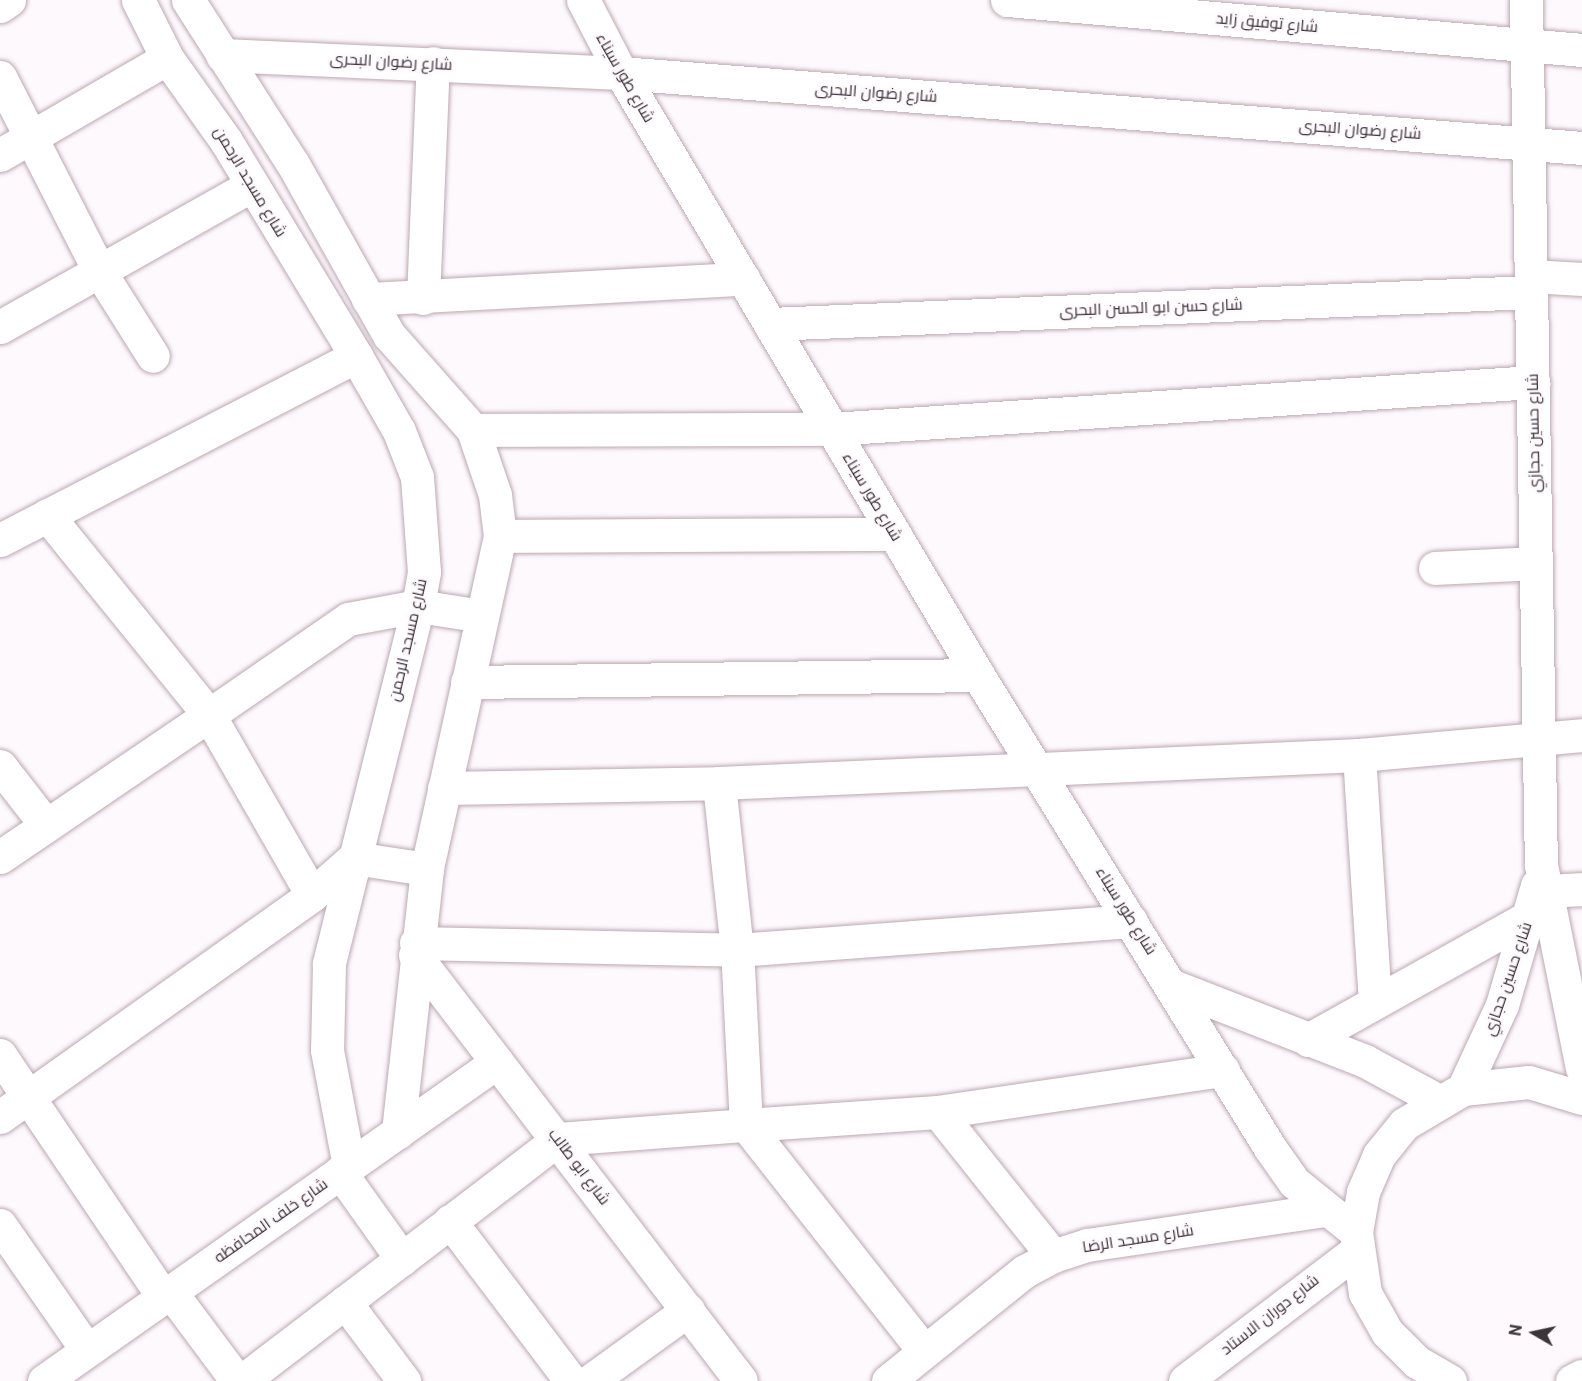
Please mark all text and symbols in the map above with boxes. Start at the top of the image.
street label: شارع توفيق زايد [1215,9,1319,37]
street label: شارع طور سيناء [592,30,658,126]
street label: شارع رضوان البحرى [329,49,453,75]
street label: شارع رضوان البحرى [814,79,938,107]
street label: شارع رضوان البحرى [1298,116,1422,144]
street label: شارع مسجد الرحمن [209,123,291,241]
street label: شارع حسن ابو الحسن البحرى [1059,295,1243,321]
street label: شارع حسين حجازي [1523,373,1545,493]
street label: شارع طور سيناء [838,449,906,545]
street label: شارع مسجد الرحمن [385,577,431,703]
street label: شارع طور سيناء [1091,863,1161,959]
street label: شارع حسين حجازي [1480,919,1536,1039]
street label: شارع ابو طالب [544,1125,614,1209]
street label: شارع خلف المحافظه [210,1175,332,1267]
street label: شارع مسجد الرضا [1081,1221,1195,1257]
street label: شارع دوران الاستاد [1217,1271,1323,1359]
north arrow [1504,1303,1564,1363]
text: N [1505,1323,1526,1337]

